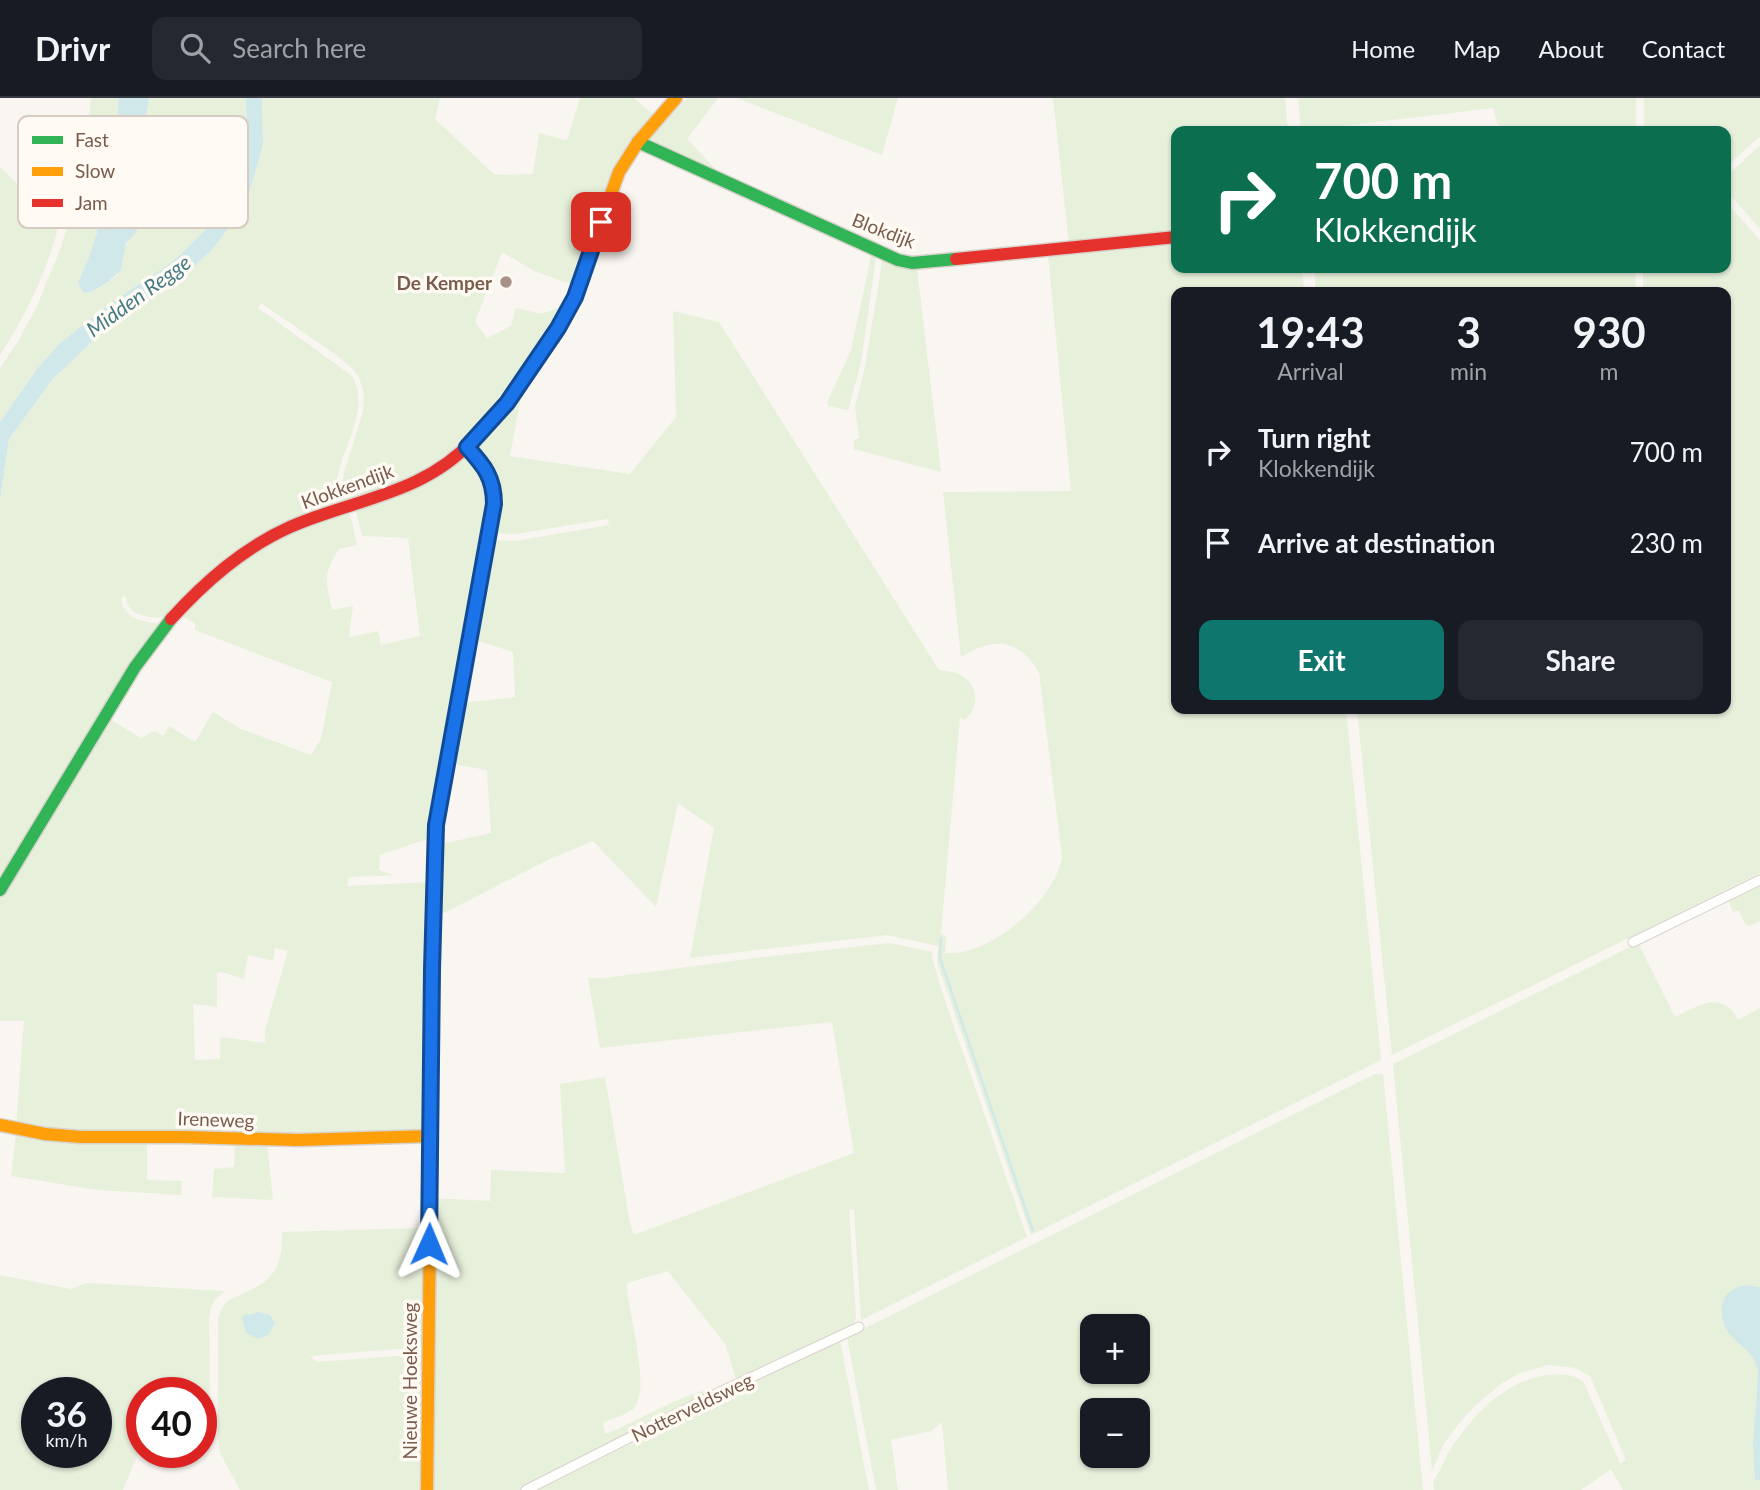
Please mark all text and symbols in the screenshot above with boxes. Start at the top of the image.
search box [152,17,642,80]
text: Drivr [35,28,110,68]
icon: search [176,29,214,67]
text: Search here [232,32,366,64]
text: Home [1351,34,1415,63]
text: Map [1453,34,1501,63]
text: About [1539,34,1604,63]
text: Contact [1642,34,1725,63]
legend [18,116,248,228]
text: Fast [75,128,109,151]
text: 700 m [1314,151,1452,209]
icon: right [1199,154,1290,245]
text: Slow [75,159,115,182]
text: Jam [75,191,108,214]
pin [571,192,631,252]
icon: arrive [582,203,620,241]
street label: Blokdijk [849,207,919,253]
text: Klokkendijk [1314,210,1477,249]
water label: Midden Regge [81,249,195,341]
place label: De Kemper [397,271,493,294]
marker: De Kemper [498,274,514,290]
text: 19:43 [1256,307,1365,357]
text: 3 [1456,307,1481,357]
text: 930 [1573,307,1646,357]
text: Arrival [1277,357,1344,385]
text: min [1450,357,1487,385]
text: m [1600,357,1619,385]
text: Turn right [1258,422,1371,454]
icon: right [1199,433,1237,471]
text: 700 m [1630,436,1703,468]
text: Klokkendijk [1258,454,1375,482]
street label: Klokkendijk [298,459,397,513]
icon: arrive [1199,524,1237,562]
text: Arrive at destination [1258,527,1495,559]
text: 230 m [1630,527,1703,559]
button: Exit [1199,620,1444,700]
button: Share [1458,620,1703,700]
street label: Ireneweg [177,1106,255,1132]
position arrow [392,1207,466,1281]
street label: Nieuwe Hoeksweg [398,1302,421,1459]
map controls [1080,1314,1150,1468]
button: + [1080,1314,1150,1384]
street label: Notterveldsweg [627,1368,757,1446]
speed limit sign: 40 [126,1377,217,1468]
text: 36 [46,1392,87,1434]
button: − [1080,1398,1150,1468]
text: km/h [45,1429,88,1451]

